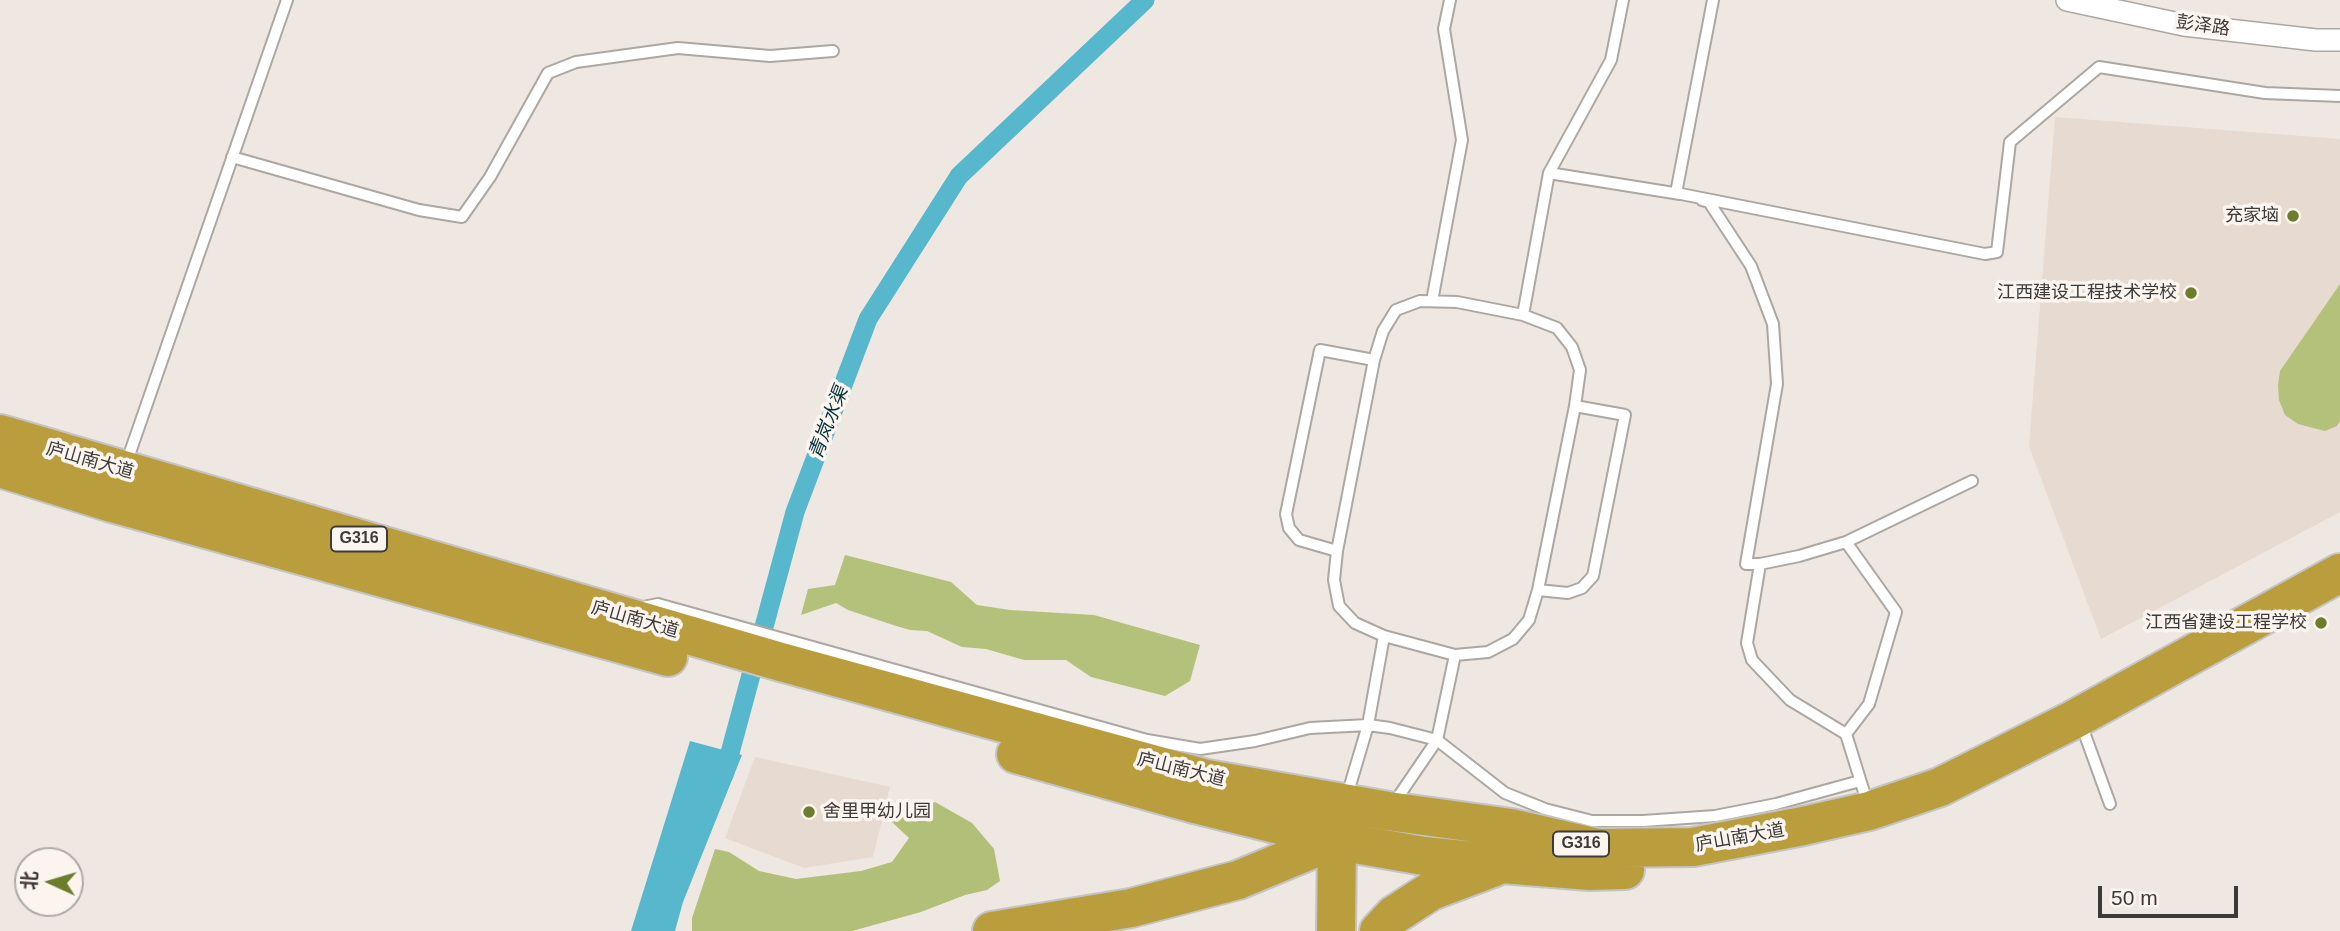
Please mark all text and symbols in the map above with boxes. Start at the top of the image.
street label: 彭泽路 [2175,12,2231,40]
place label: 充家垴 [2225,205,2279,227]
marker: 充家垴 [2285,208,2301,224]
place label: 江西建设工程技术学校 [1997,282,2177,304]
marker: 江西建设工程技术学校 [2183,285,2199,301]
water label: 青岚水渠 [805,383,853,463]
street label: 庐山南大道 [44,438,136,484]
road number: G316 [331,526,387,552]
street label: 庐山南大道 [589,597,681,643]
place label: 江西省建设工程学校 [2145,612,2307,634]
marker: 江西省建设工程学校 [2313,615,2329,631]
street label: 庐山南大道 [1135,749,1227,791]
place label: 舍里甲幼儿园 [823,801,931,823]
marker: 舍里甲幼儿园 [801,804,817,820]
street label: 庐山南大道 [1694,820,1786,856]
road number: G316 [1553,832,1609,856]
north arrow [14,847,84,917]
text: 北 [18,870,41,891]
scale bar [2102,872,2242,916]
text: 50 m [2111,886,2158,909]

